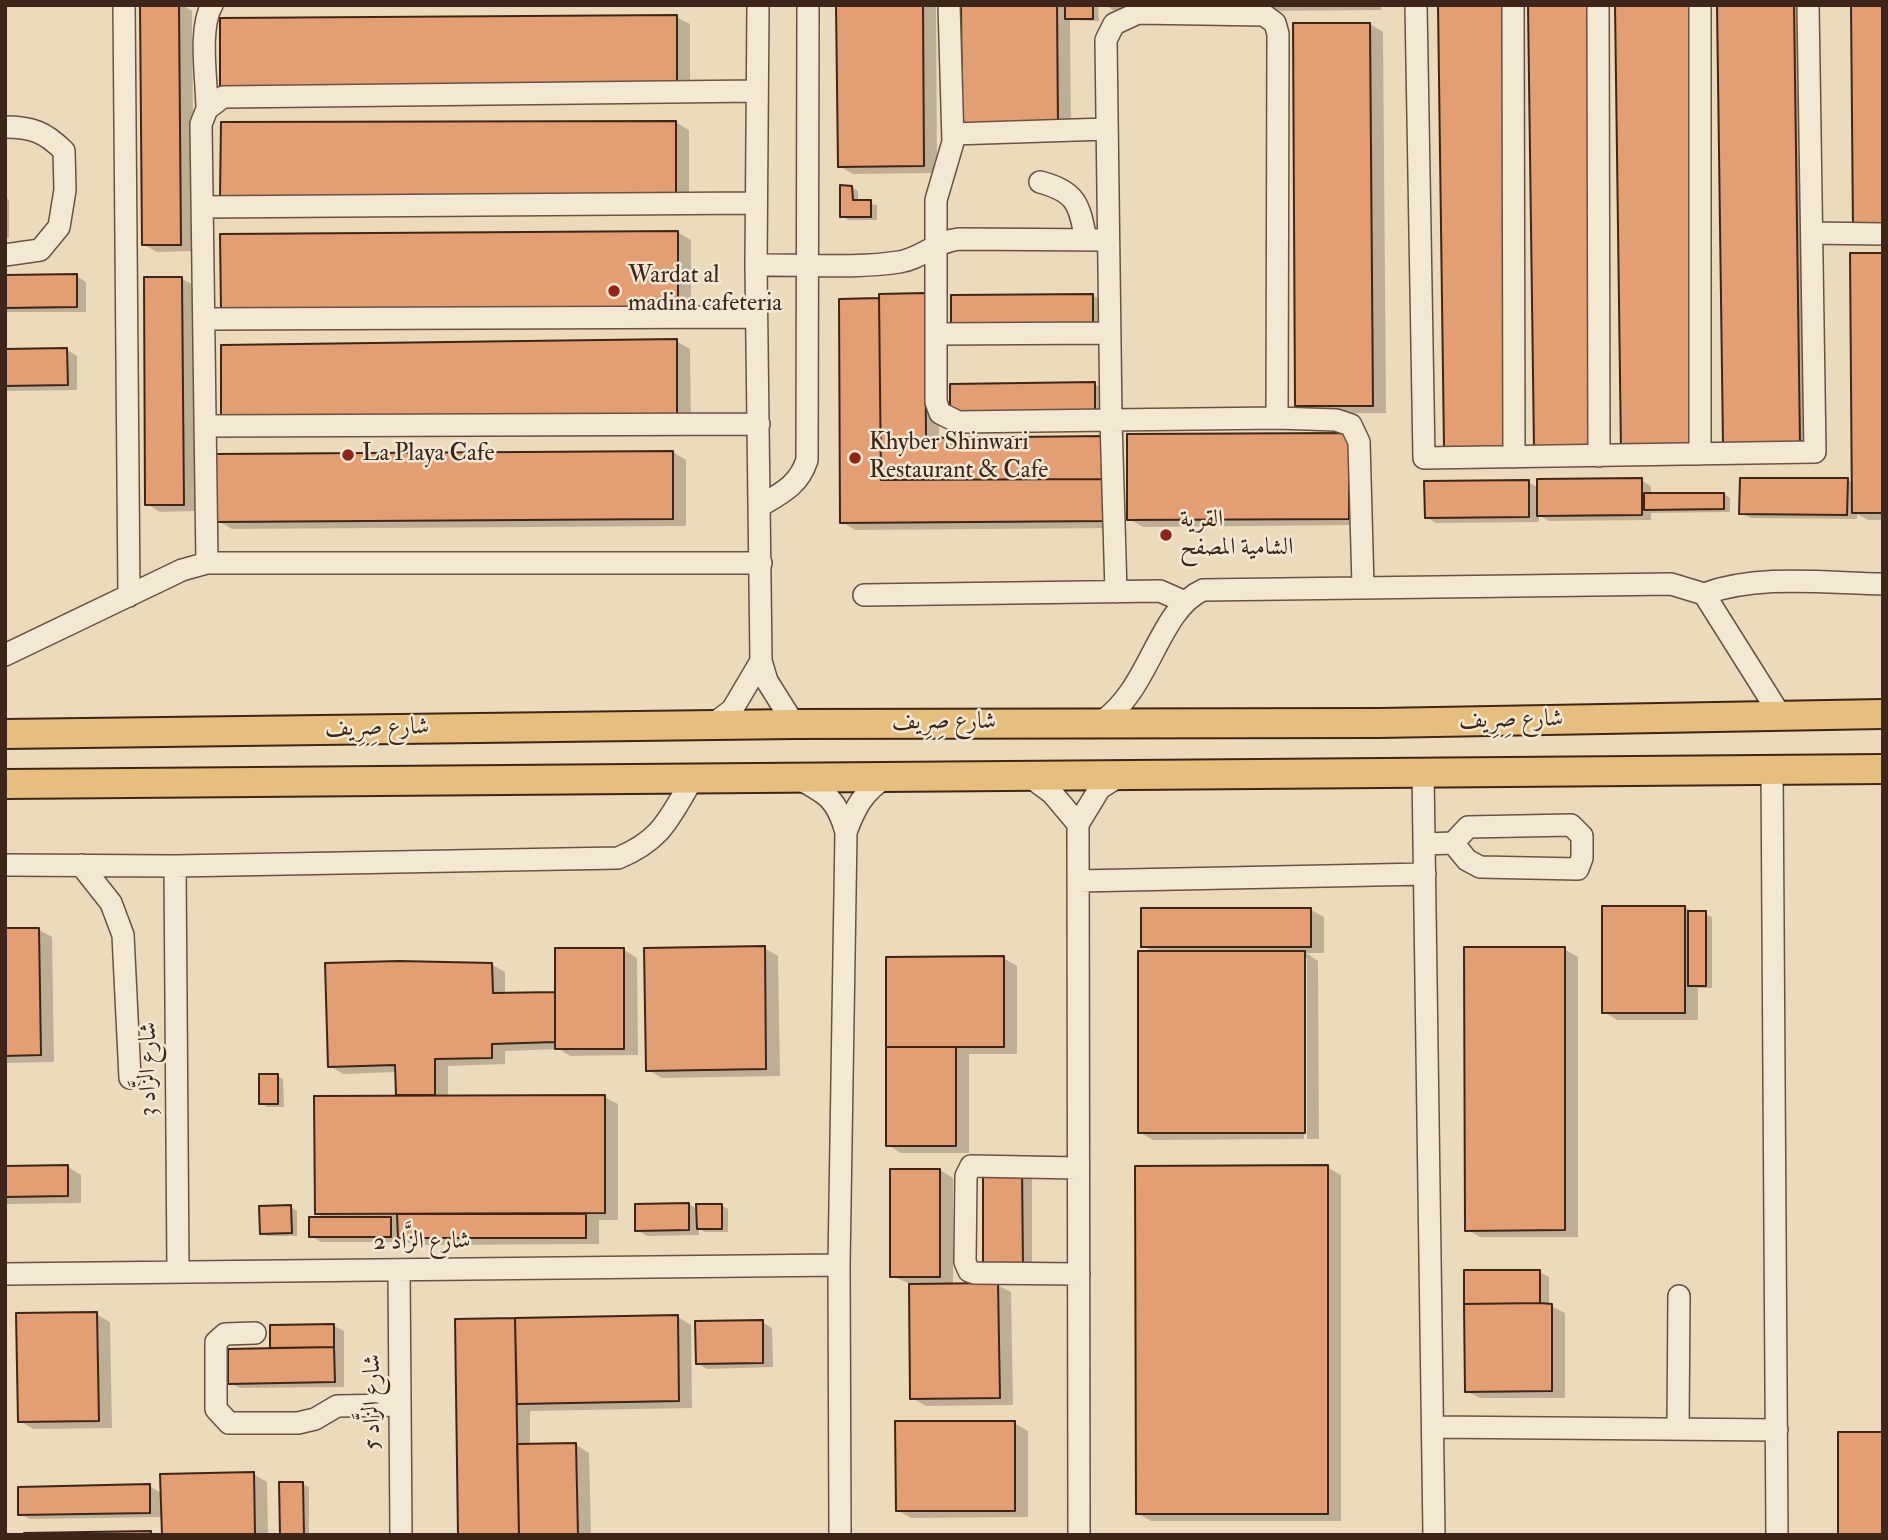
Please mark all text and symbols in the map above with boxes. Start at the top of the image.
place label: Wardat al madina cafeteria [628,263,782,319]
marker: Wardat al madina cafeteria [606,283,622,299]
place label: Khyber Shinwari Restaurant & Cafe [869,430,1048,486]
place label: La Playa Cafe [362,441,495,469]
marker: La Playa Cafe [340,447,356,463]
marker: Khyber Shinwari Restaurant & Cafe [847,450,863,466]
place label: القرية الشامية المصفح [1180,507,1293,563]
marker: القرية الشامية المصفح [1158,527,1174,543]
street label: شارع صِرِيف [1459,706,1563,736]
street label: شارع صِرِيف [892,709,996,737]
street label: شارع صِرِيف [325,714,429,744]
street label: شارع الزَّاد 3 [136,1022,164,1116]
street label: شارع الزَّاد 2 [373,1228,471,1258]
street label: شارع الزَّاد 5 [360,1354,388,1450]

